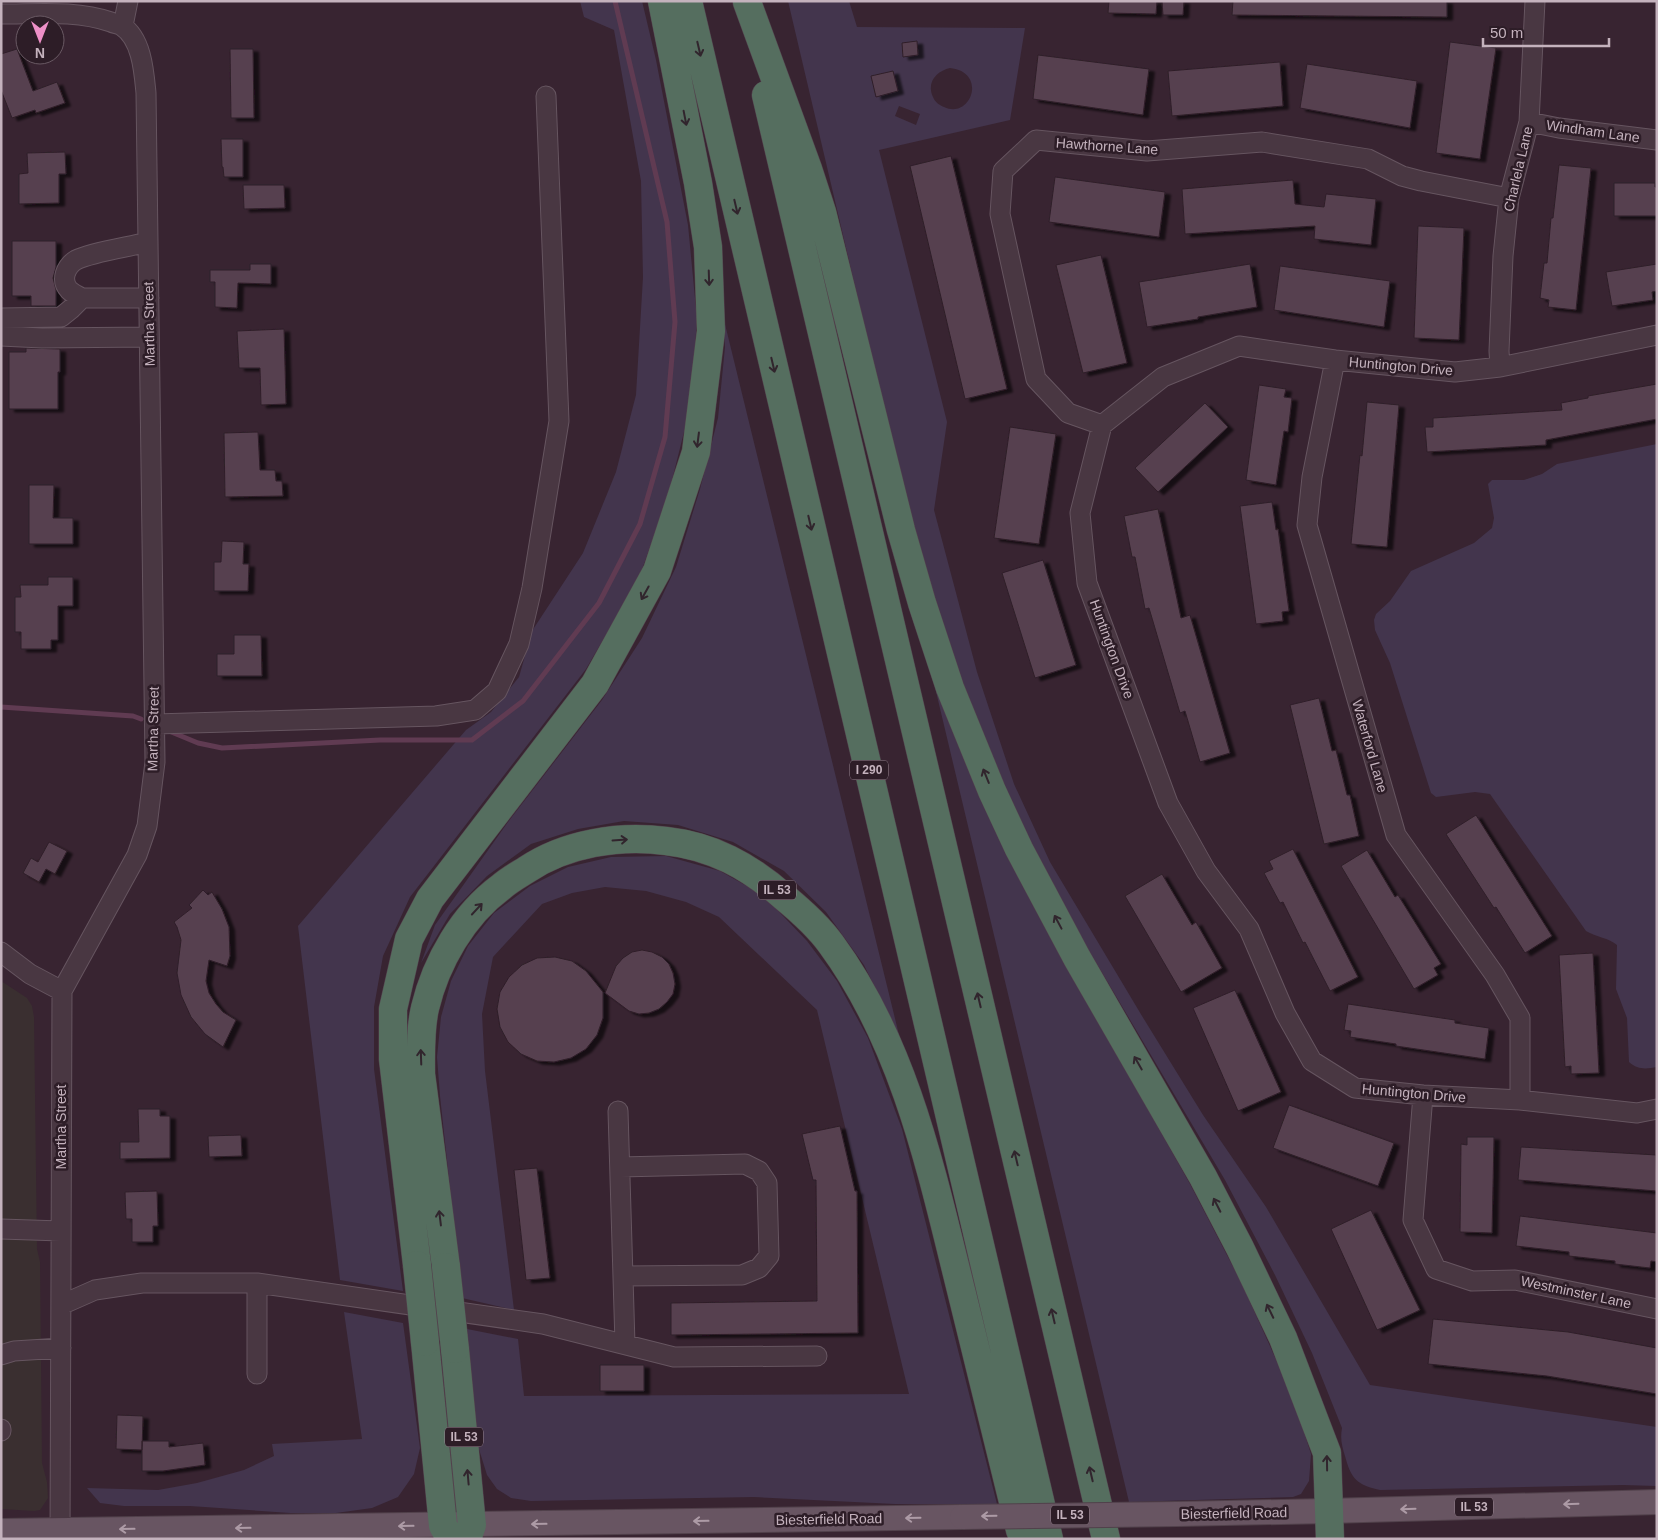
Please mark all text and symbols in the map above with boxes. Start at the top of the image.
north arrow [15,15,65,65]
scale bar [1483,15,1609,47]
text: 50 m [1490,24,1523,41]
one-way arrow [695,40,704,56]
text: N [35,45,45,61]
one-way arrow [681,109,691,125]
street label: Windham Lane [1545,117,1641,146]
street label: Charlela Lane [1500,125,1536,213]
street label: Hawthorne Lane [1055,134,1159,158]
one-way arrow [732,198,741,214]
one-way arrow [705,270,714,286]
street label: Martha Street [140,281,158,367]
street label: Huntington Drive [1348,353,1454,379]
one-way arrow [769,357,778,373]
one-way arrow [692,431,702,447]
one-way arrow [806,515,815,531]
one-way arrow [640,585,650,600]
street label: Huntington Drive [1087,597,1137,701]
street label: Martha Street [144,686,162,772]
street label: Waterford Lane [1349,698,1391,795]
road number: I 290 [850,760,888,780]
one-way arrow [981,769,990,784]
one-way arrow [611,835,627,844]
road number: IL 53 [758,880,796,900]
one-way arrow [472,903,483,916]
one-way arrow [1053,914,1063,929]
one-way arrow [974,992,983,1008]
one-way arrow [416,1049,425,1065]
one-way arrow [1132,1057,1142,1071]
street label: Huntington Drive [1361,1080,1467,1106]
street label: Martha Street [53,1084,69,1169]
one-way arrow [1011,1150,1020,1166]
one-way arrow [1212,1198,1221,1213]
one-way arrow [435,1211,445,1227]
street label: Westminster Lane [1519,1272,1633,1312]
one-way arrow [1265,1304,1274,1319]
one-way arrow [1048,1309,1057,1325]
road number: IL 53 [445,1428,483,1446]
one-way arrow [1322,1455,1332,1472]
one-way arrow [1086,1467,1095,1483]
one-way arrow [463,1469,473,1485]
road number: IL 53 [1455,1498,1493,1516]
one-way arrow [1563,1499,1580,1509]
street label: Biesterfield Road [1181,1504,1287,1522]
one-way arrow [1401,1504,1417,1514]
road number: IL 53 [1051,1506,1089,1524]
street label: Biesterfield Road [776,1510,882,1528]
one-way arrow [981,1512,997,1521]
one-way arrow [905,1513,922,1523]
one-way arrow [694,1516,710,1526]
one-way arrow [531,1519,548,1529]
one-way arrow [398,1521,414,1531]
one-way arrow [236,1523,252,1533]
one-way arrow [119,1524,136,1534]

